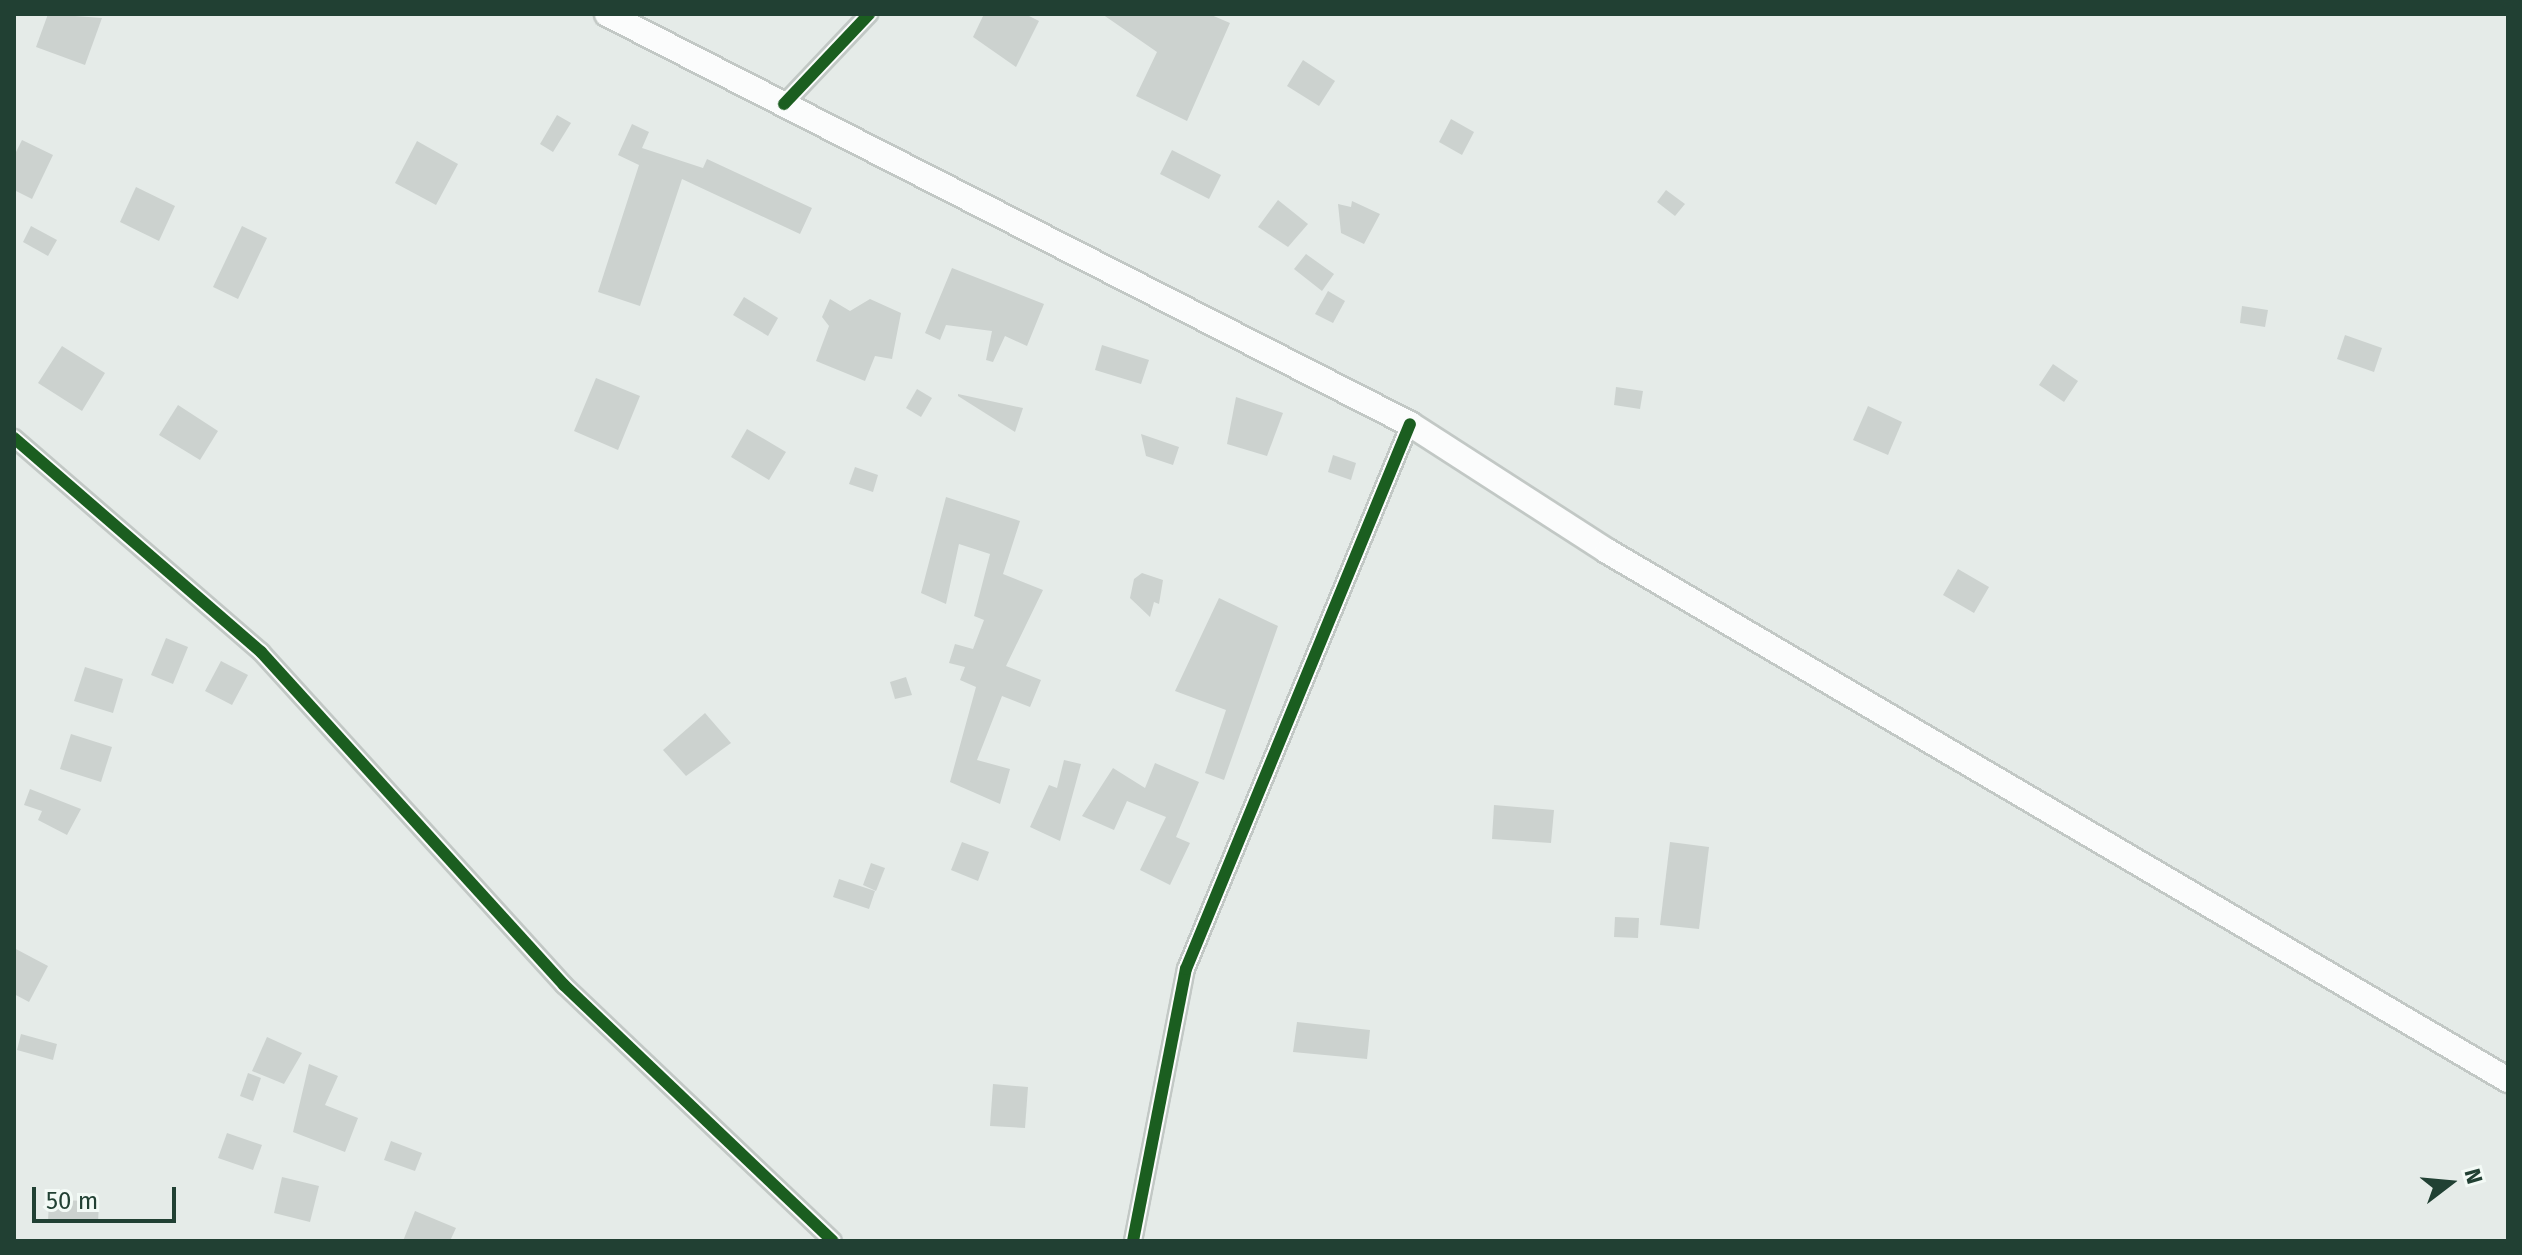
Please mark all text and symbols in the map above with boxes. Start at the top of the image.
north arrow [2410,1143,2490,1223]
text: N [2459,1166,2489,1187]
scale bar [36,1171,180,1221]
text: 50 m [46,1187,98,1215]

